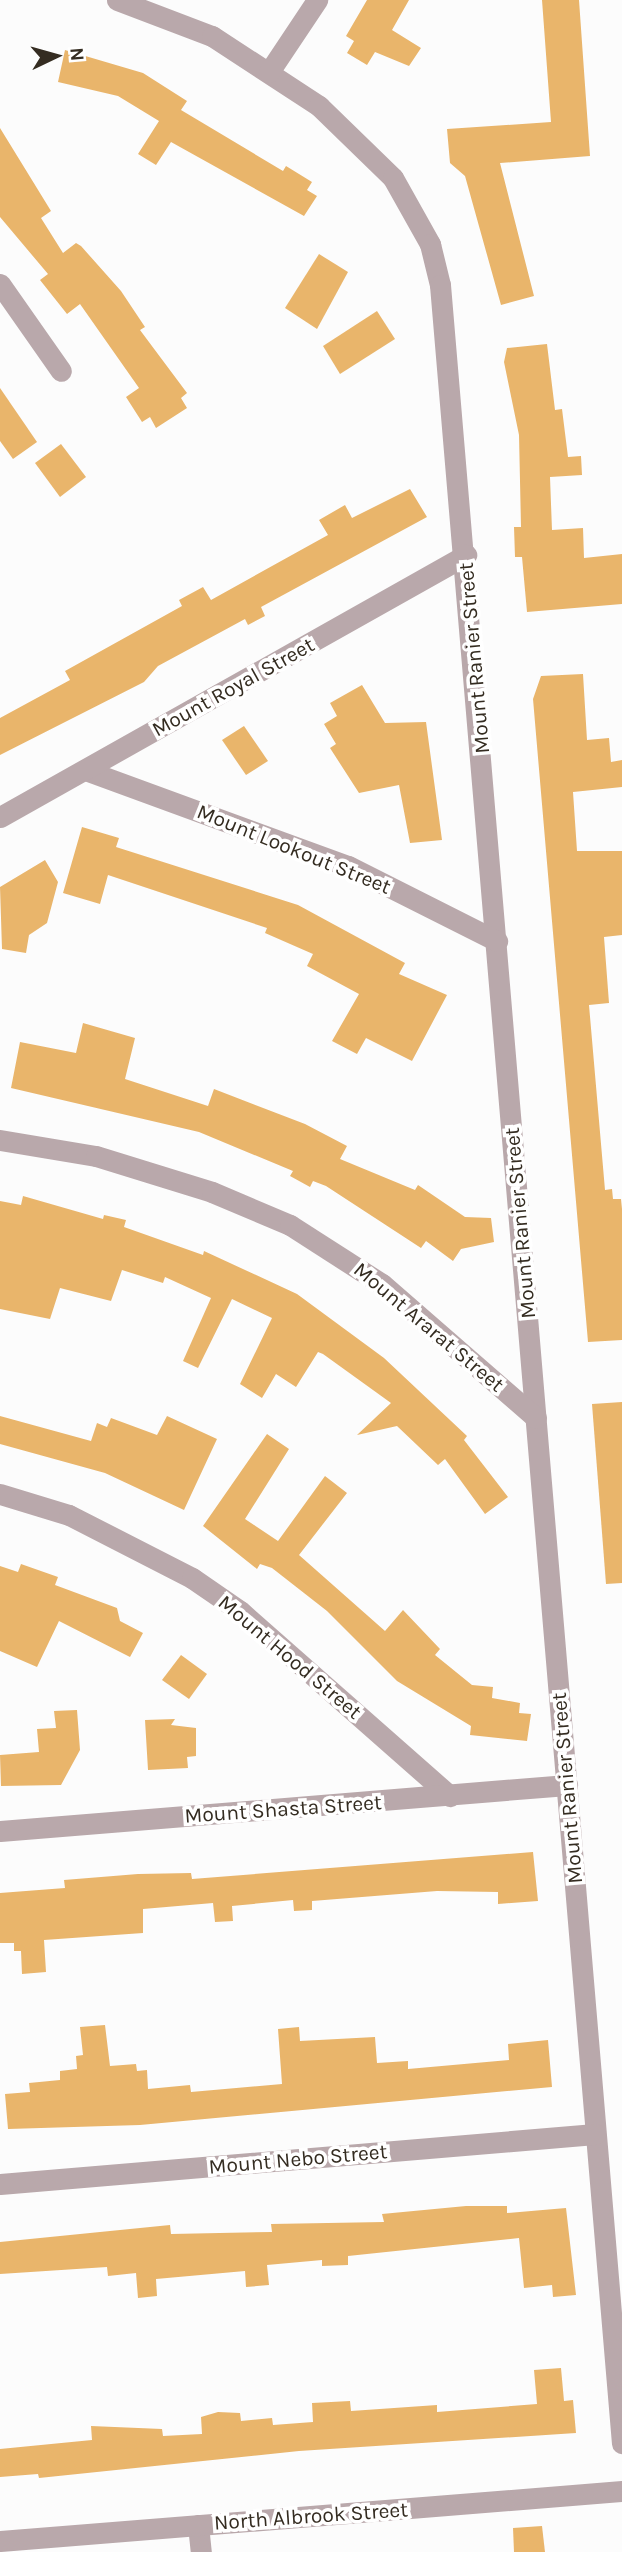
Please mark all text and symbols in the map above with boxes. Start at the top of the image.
north arrow [21,21,91,91]
text: N [65,46,88,62]
street label: Mount Ranier Street [453,561,495,755]
street label: Mount Royal Street [147,632,319,742]
street label: Mount Lookout Street [193,799,395,899]
street label: Mount Ranier Street [499,1126,541,1320]
street label: Mount Ararat Street [349,1257,509,1397]
street label: Mount Hood Street [213,1590,367,1724]
street label: Mount Ranier Street [546,1691,588,1885]
street label: Mount Shasta Street [184,1790,382,1828]
street label: Mount Nebo Street [208,2139,388,2179]
street label: North Albrook Street [213,2497,409,2535]

